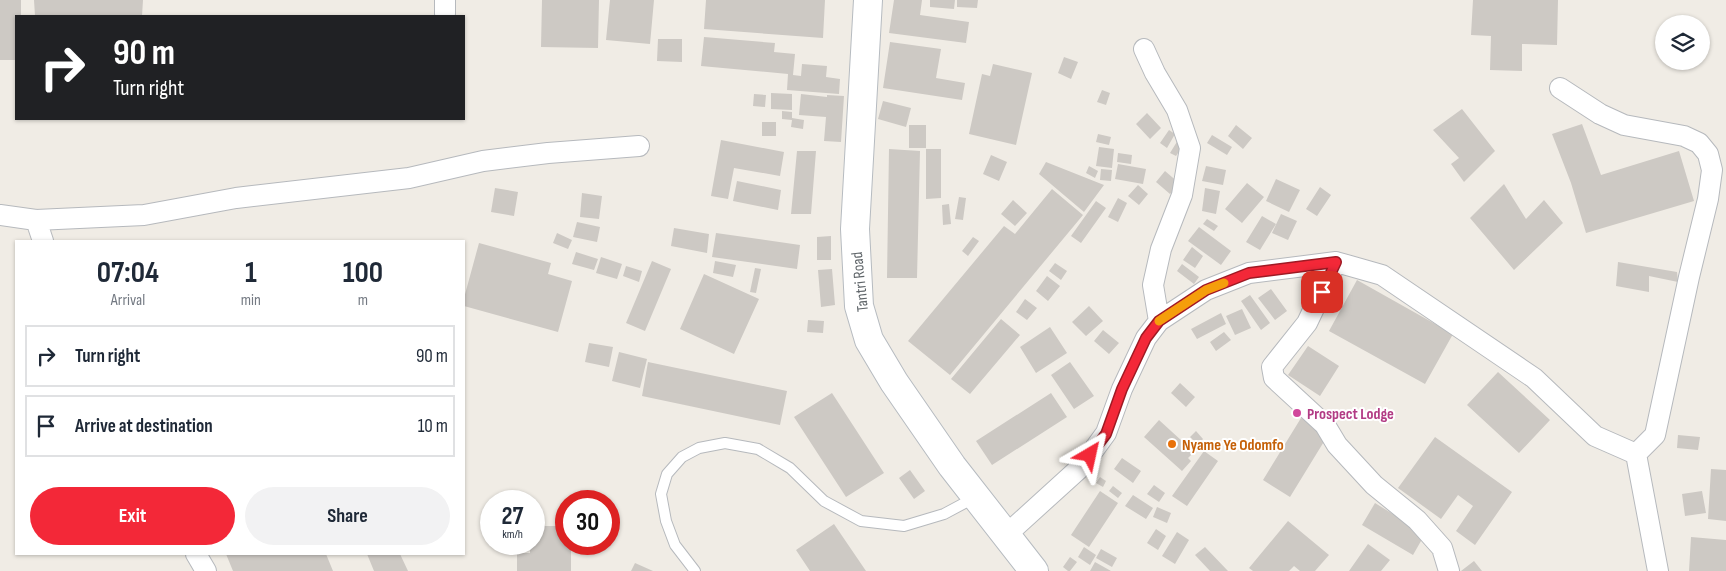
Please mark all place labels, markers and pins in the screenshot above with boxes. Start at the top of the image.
pin [1301,271,1343,313]
place label: Prospect Lodge [1307,405,1394,424]
marker: Prospect Lodge [1291,407,1303,419]
place label: Nyame Ye Odomfo [1182,436,1284,455]
marker: Nyame Ye Odomfo [1166,438,1178,450]

